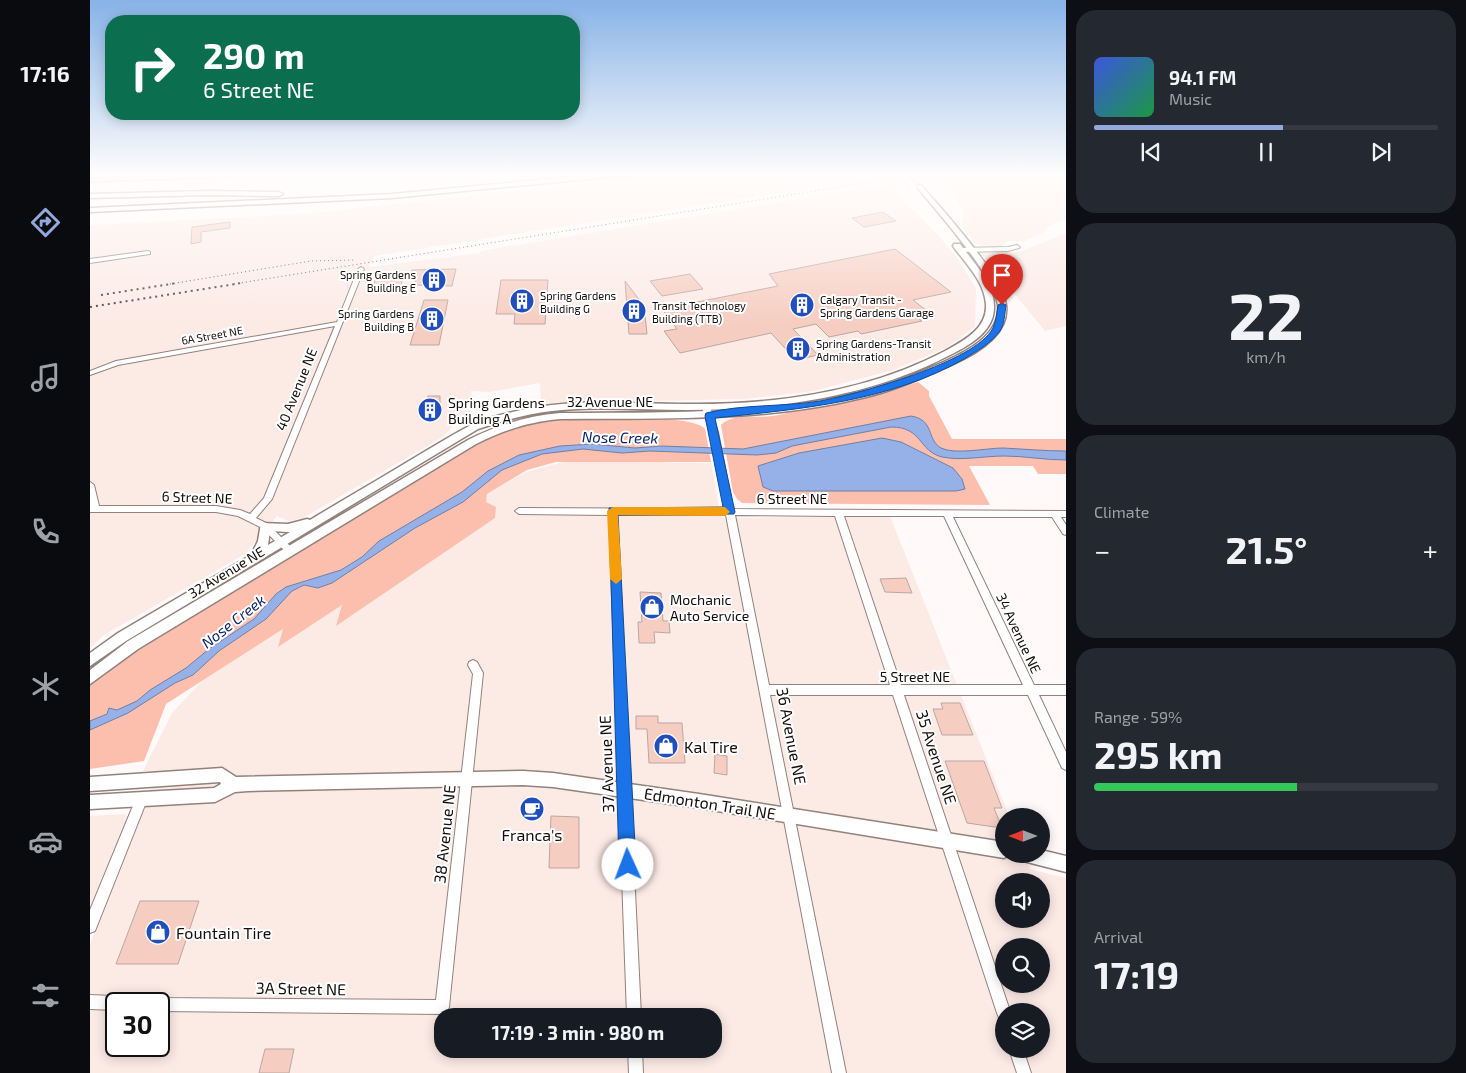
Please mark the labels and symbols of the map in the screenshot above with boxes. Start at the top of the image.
pin [981,254,1023,305]
building icon: Spring Gardens Building E [421,267,447,293]
place label: Spring Gardens Building E [340,268,416,294]
building icon: Spring Gardens Building G [509,288,535,314]
place label: Spring Gardens Building G [540,289,617,315]
building icon: Calgary Transit - Spring Gardens Garage [789,292,815,318]
place label: Calgary Transit - Spring Gardens Garage [820,293,934,319]
building icon: Transit Technology Building (TTB) [621,298,647,324]
place label: Transit Technology Building (TTB) [652,299,746,325]
building icon: Spring Gardens Building B [419,306,445,332]
place label: Spring Gardens Building B [338,307,414,333]
street label: 6A Street NE [180,323,244,347]
building icon: Spring Gardens-Transit Administration [785,336,811,362]
place label: Spring Gardens-Transit Administration [816,337,931,363]
street label: 40 Avenue NE [272,345,320,433]
street label: 32 Avenue NE [567,393,653,410]
place label: Spring Gardens Building A [448,394,545,427]
building icon: Spring Gardens Building A [417,397,443,423]
water label: Nose Creek [582,427,658,447]
street label: 6 Street NE [161,487,233,507]
street label: 6 Street NE [757,490,828,507]
street label: 32 Avenue NE [185,542,267,601]
water label: Nose Creek [197,590,269,652]
street label: 34 Avenue NE [993,590,1045,676]
place label: Mochanic Auto Service [670,591,749,624]
shop icon: Mochanic Auto Service [639,594,665,620]
street label: 5 Street NE [880,668,950,685]
street label: 36 Avenue NE [773,686,811,786]
street label: 35 Avenue NE [913,707,961,807]
street label: 37 Avenue NE [595,715,617,813]
shop icon: Kal Tire [653,733,679,759]
place label: Kal Tire [684,737,738,756]
street label: Edmonton Trail NE [643,783,777,823]
street label: 38 Avenue NE [429,784,459,884]
cafe icon: Franca's [519,796,545,822]
north arrow [995,808,1050,862]
place label: Franca's [502,825,562,844]
position arrow [601,838,653,890]
shop icon: Fountain Tire [145,919,171,945]
place label: Fountain Tire [176,923,271,942]
street label: 3A Street NE [256,978,346,998]
speed limit sign: 30 [105,992,170,1057]

